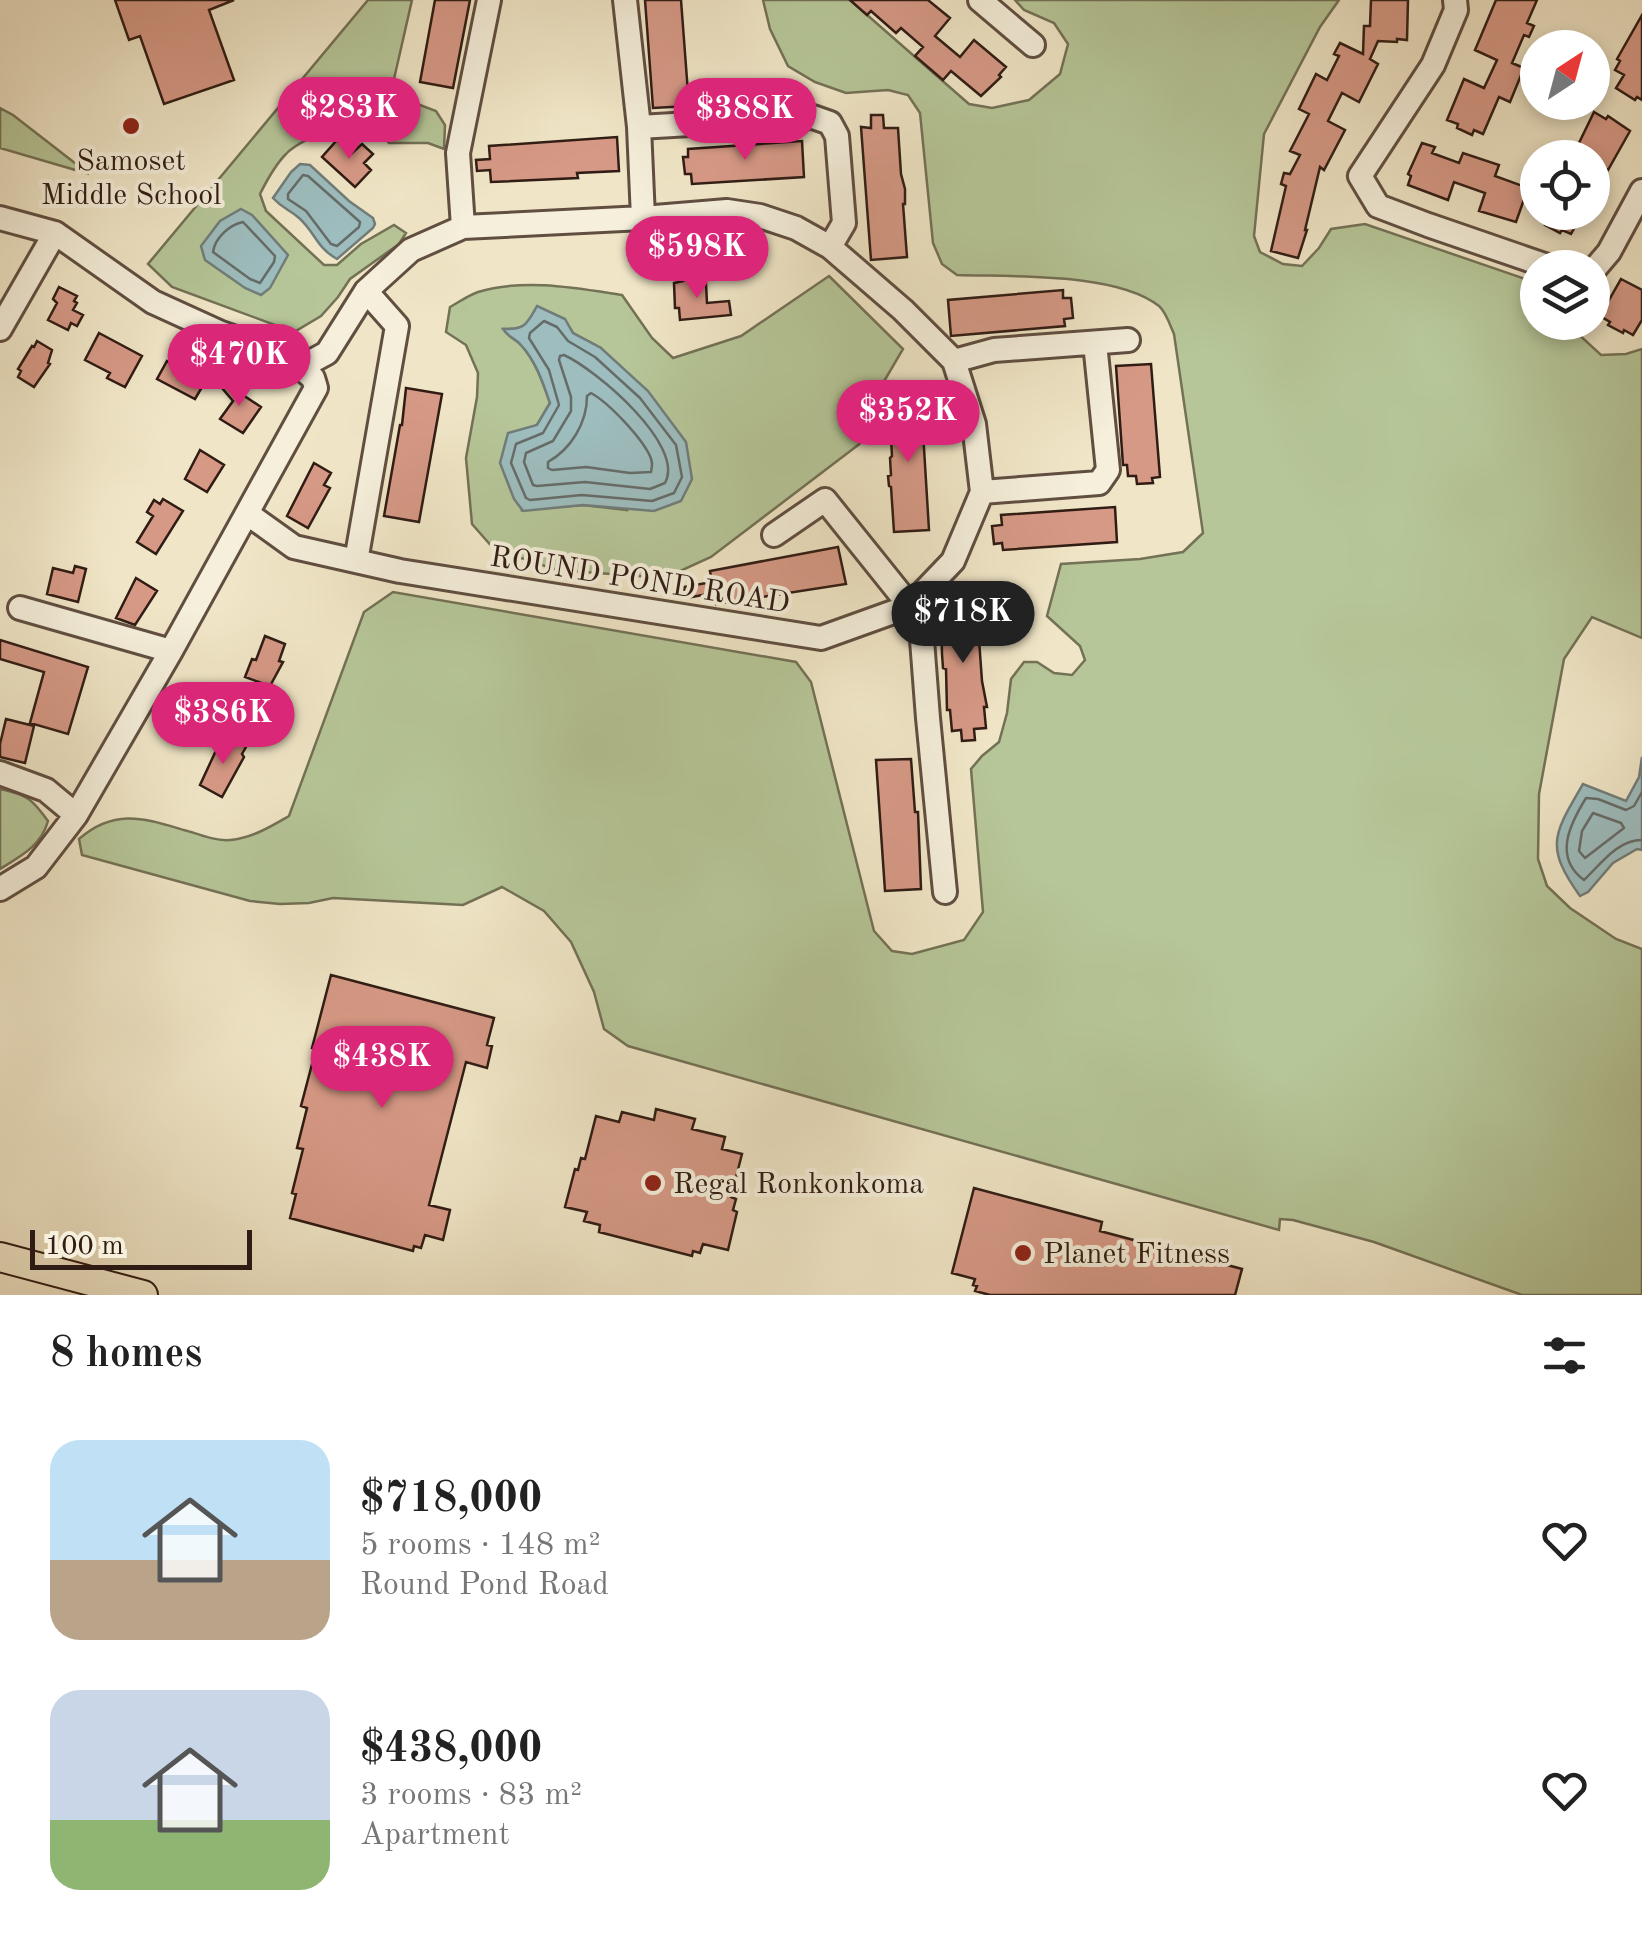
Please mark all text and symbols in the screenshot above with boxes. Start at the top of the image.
north arrow [1520,30,1610,120]
map controls [1520,30,1610,340]
pin: $283K [279,77,419,162]
pin: $388K [675,78,815,163]
text: $283K [300,93,398,125]
text: $388K [696,94,794,126]
marker: Samoset Middle School [120,115,142,137]
button: locate [1520,140,1610,230]
place label: Samoset Middle School [41,147,221,211]
pin: $598K [627,216,767,301]
text: $598K [648,232,746,264]
button: layers [1520,250,1610,340]
pin: $470K [169,324,309,409]
text: $470K [190,340,288,372]
pin: $352K [838,380,978,465]
text: $352K [859,396,957,428]
street label: ROUND POND ROAD [488,542,792,620]
pin: $718K [893,581,1033,666]
text: $718K [914,597,1012,629]
pin: $386K [153,682,293,767]
text: $386K [174,698,272,730]
pin: $438K [312,1026,452,1111]
text: $438K [333,1042,431,1074]
place label: Regal Ronkonkoma [673,1170,924,1200]
marker: Regal Ronkonkoma [642,1172,664,1194]
scale bar [30,1225,252,1270]
text: 100 m [45,1233,124,1261]
place label: Planet Fitness [1043,1240,1230,1270]
marker: Planet Fitness [1012,1242,1034,1264]
icon: filters [1537,1328,1592,1383]
text: 8 homes [50,1334,202,1376]
text: $718,000 [360,1479,542,1521]
icon: home [130,1480,250,1600]
icon: heart [1537,1513,1592,1568]
text: 5 rooms · 148 m² [360,1530,601,1562]
text: Round Pond Road [360,1570,609,1602]
text: $438,000 [360,1729,542,1771]
icon: home [130,1730,250,1850]
icon: heart [1537,1763,1592,1818]
text: 3 rooms · 83 m² [360,1780,582,1812]
text: Apartment [360,1820,510,1852]

